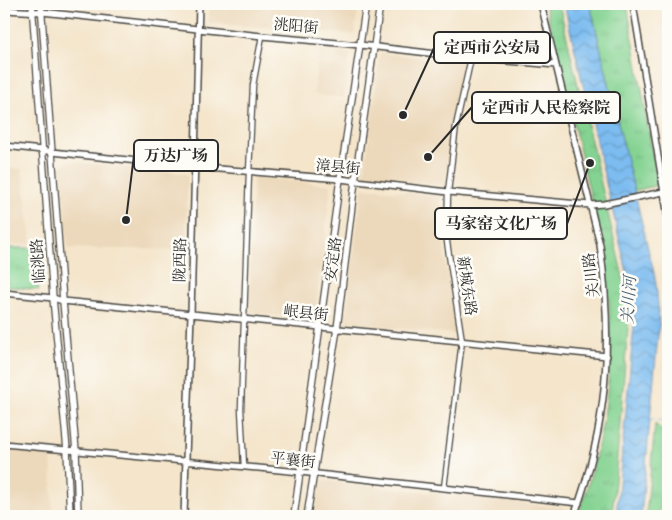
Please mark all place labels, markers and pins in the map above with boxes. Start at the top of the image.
callout: 定西市公安局 [434,32,550,63]
callout: 定西市人民检察院 [472,92,620,123]
callout: 万达广场 [134,140,218,171]
callout: 马家窑文化广场 [435,208,567,239]

